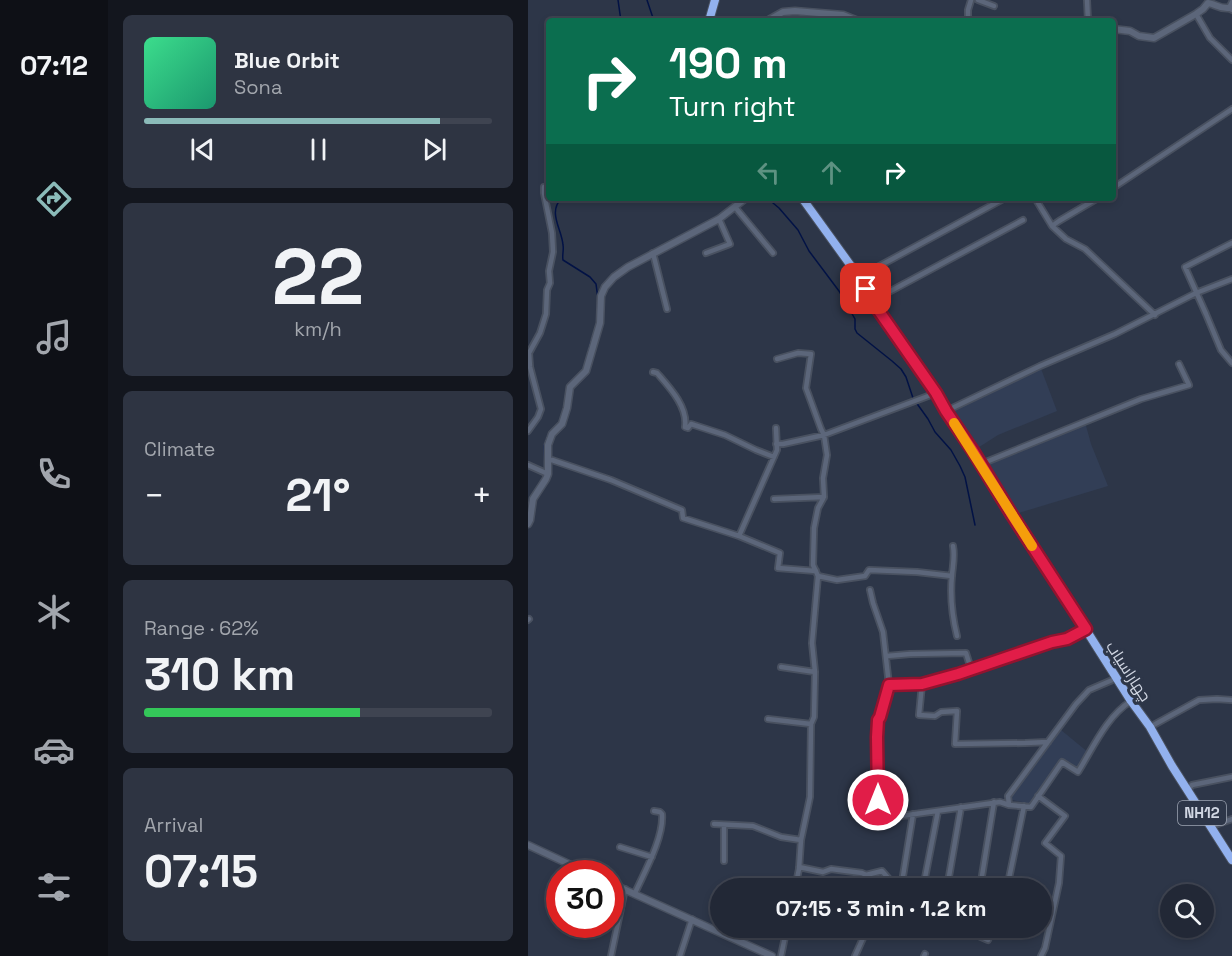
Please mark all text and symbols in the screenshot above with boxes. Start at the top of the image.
text: 190 m [669,37,788,90]
icon: right [570,42,648,120]
text: Blue Orbit [234,46,340,74]
text: 07:12 [20,48,88,83]
text: Sona [234,74,282,100]
text: Turn right [669,89,796,124]
icon: previous [186,133,219,166]
icon: pause [302,133,335,166]
icon: next [418,133,451,166]
icon: left [752,156,785,189]
icon: ahead [815,156,848,189]
icon: right [878,156,911,189]
icon: directions [33,178,75,220]
text: 22 [272,227,364,327]
pin [840,263,891,314]
icon: arrive [849,272,882,305]
icon: music [33,316,75,358]
text: km/h [294,316,342,342]
text: Climate [144,436,215,462]
icon: phone [33,453,75,495]
text: 21° [286,467,350,524]
text: − [144,475,164,517]
text: + [472,475,492,517]
icon: climate [33,591,75,633]
text: Range · 62% [144,615,259,641]
street label: چهاراسیاب [1100,637,1156,706]
text: 310 km [144,646,295,703]
icon: car [33,729,75,771]
position arrow [846,768,910,832]
road number: NH12 [1178,801,1226,825]
text: Arrival [144,812,203,838]
text: 07:15 [144,843,258,900]
speed limit sign: 30 [546,860,624,938]
icon: filters [33,866,75,908]
map controls [1160,884,1214,938]
button: search [1160,884,1214,938]
text: 07:15 · 3 min · 1.2 km [775,894,987,922]

